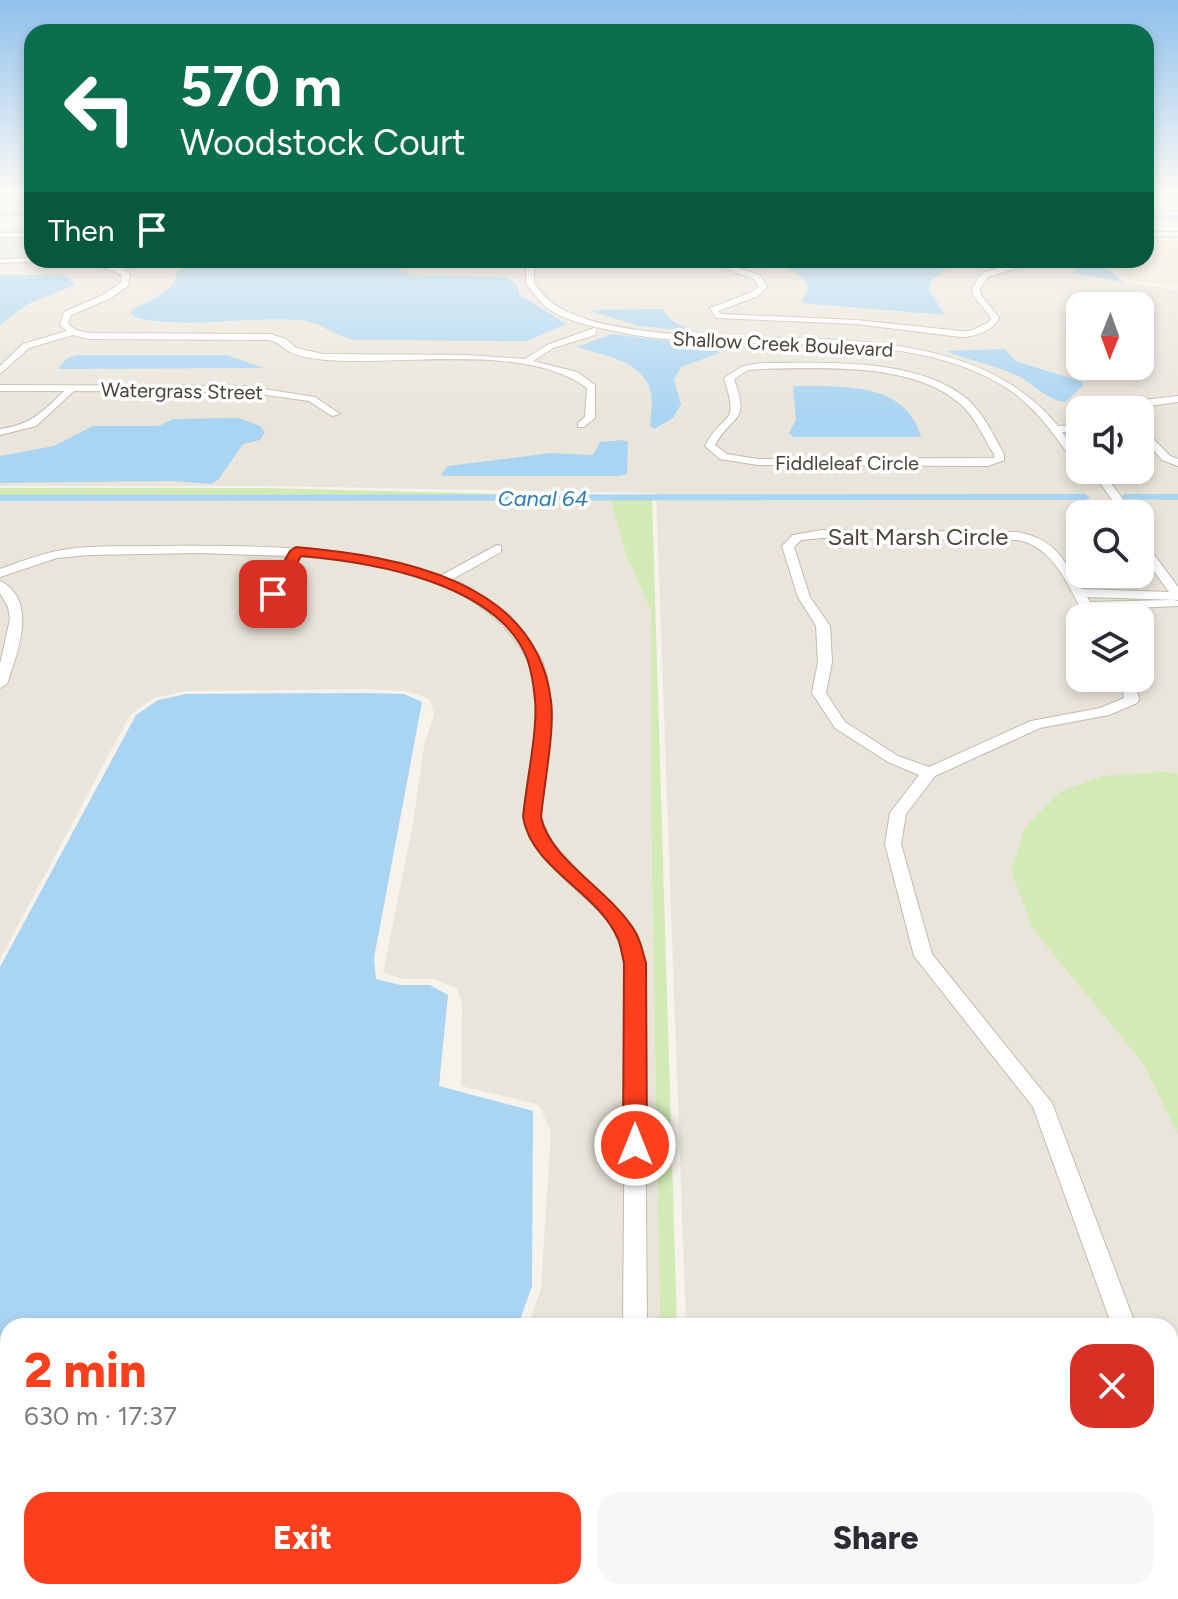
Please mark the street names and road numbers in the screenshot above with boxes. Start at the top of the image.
street label: Shallow Creek Boulevard [672,326,894,362]
street label: Watergrass Street [101,378,263,404]
street label: Fiddleleaf Circle [775,451,919,475]
street label: Salt Marsh Circle [828,522,1008,551]

